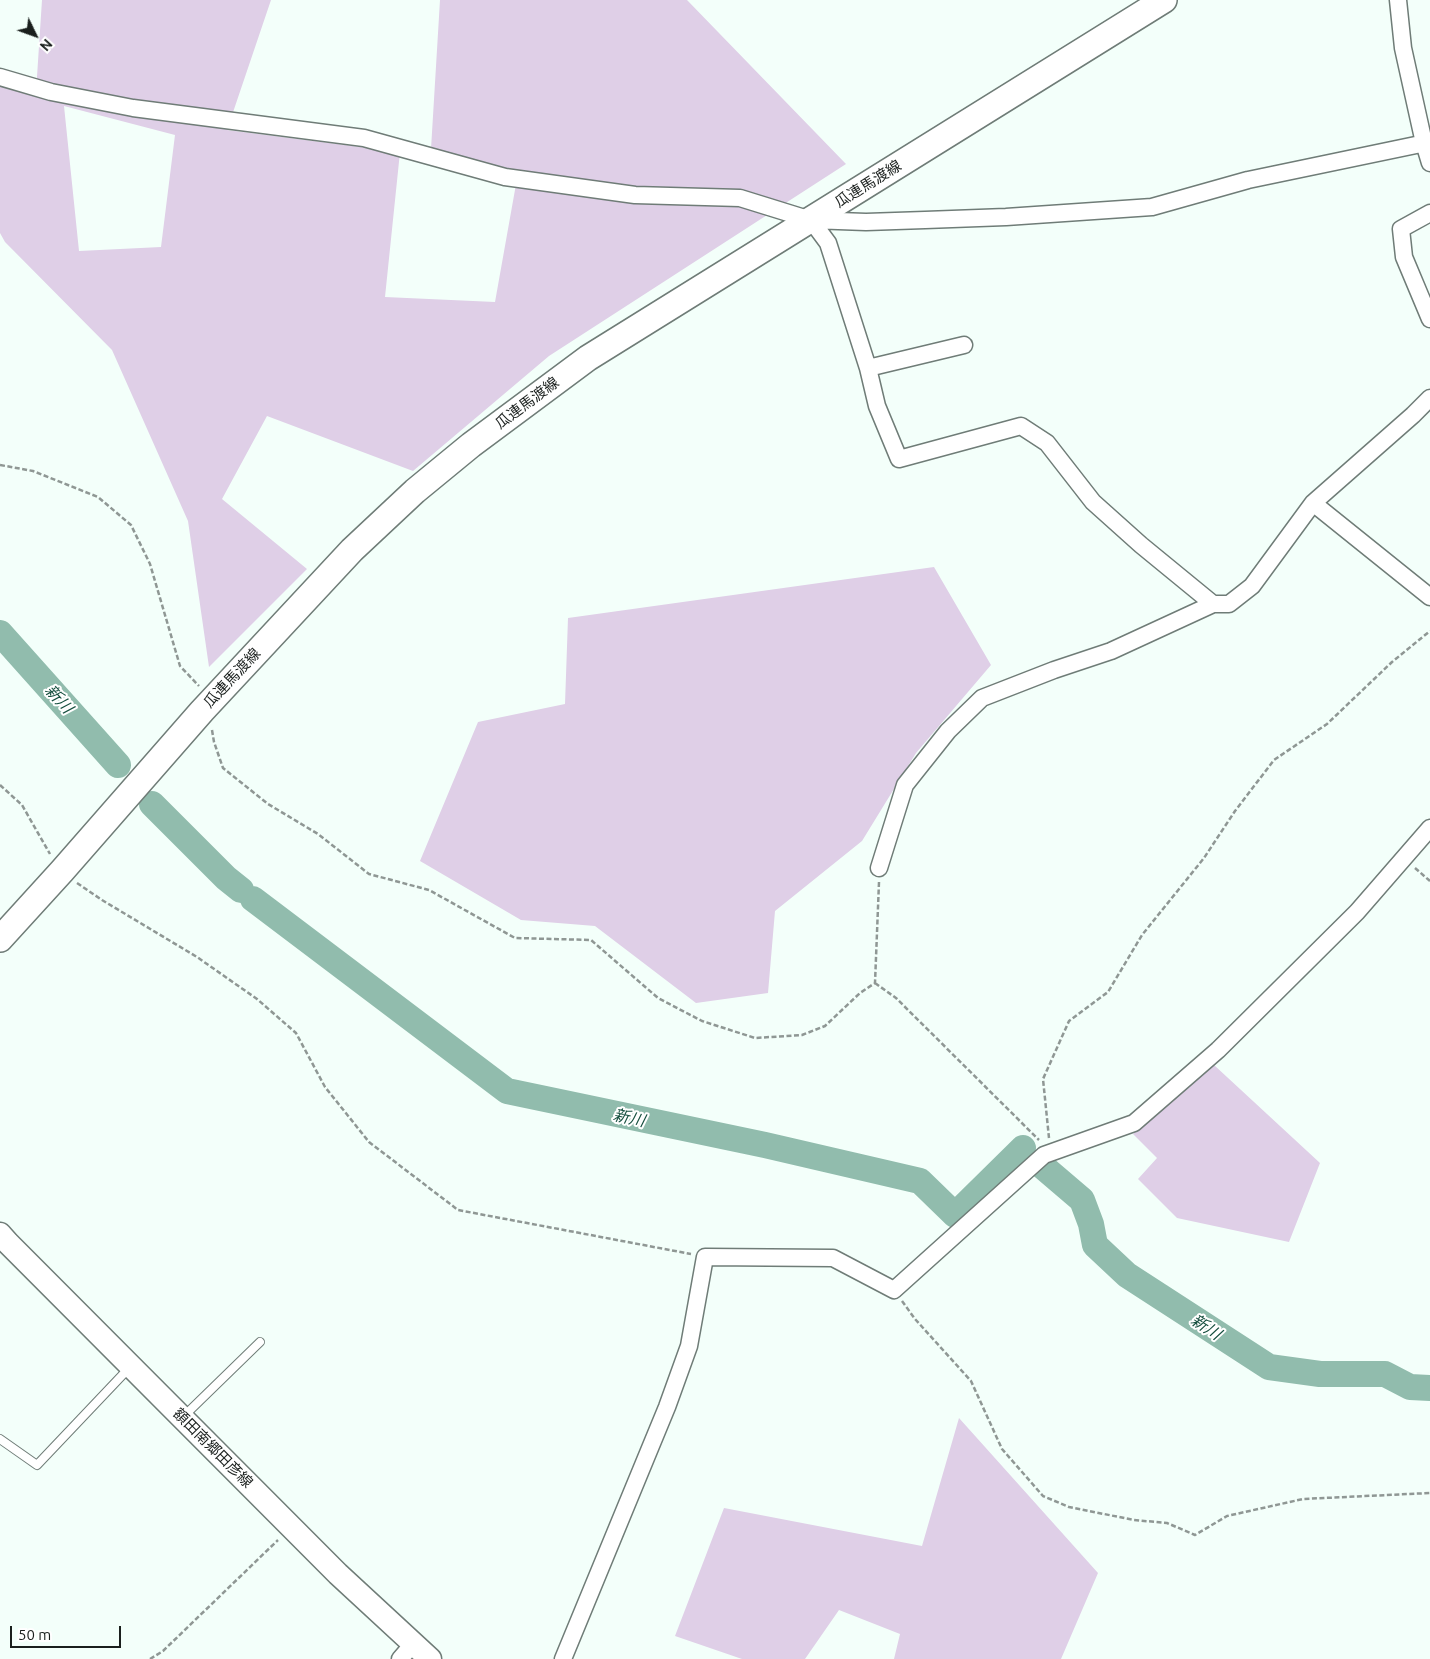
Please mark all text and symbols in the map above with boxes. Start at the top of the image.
north arrow [10,10,60,60]
text: N [37,36,56,54]
street label: 瓜連馬渡線 [831,156,905,212]
street label: 瓜連馬渡線 [492,373,562,433]
street label: 瓜連馬渡線 [200,644,264,712]
water label: 新川 [41,681,77,717]
water label: 新川 [611,1105,647,1131]
water label: 新川 [1187,1310,1225,1344]
street label: 額田南郷田彦線 [170,1405,256,1491]
scale bar [12,1616,124,1648]
text: 50 m [18,1626,51,1643]

